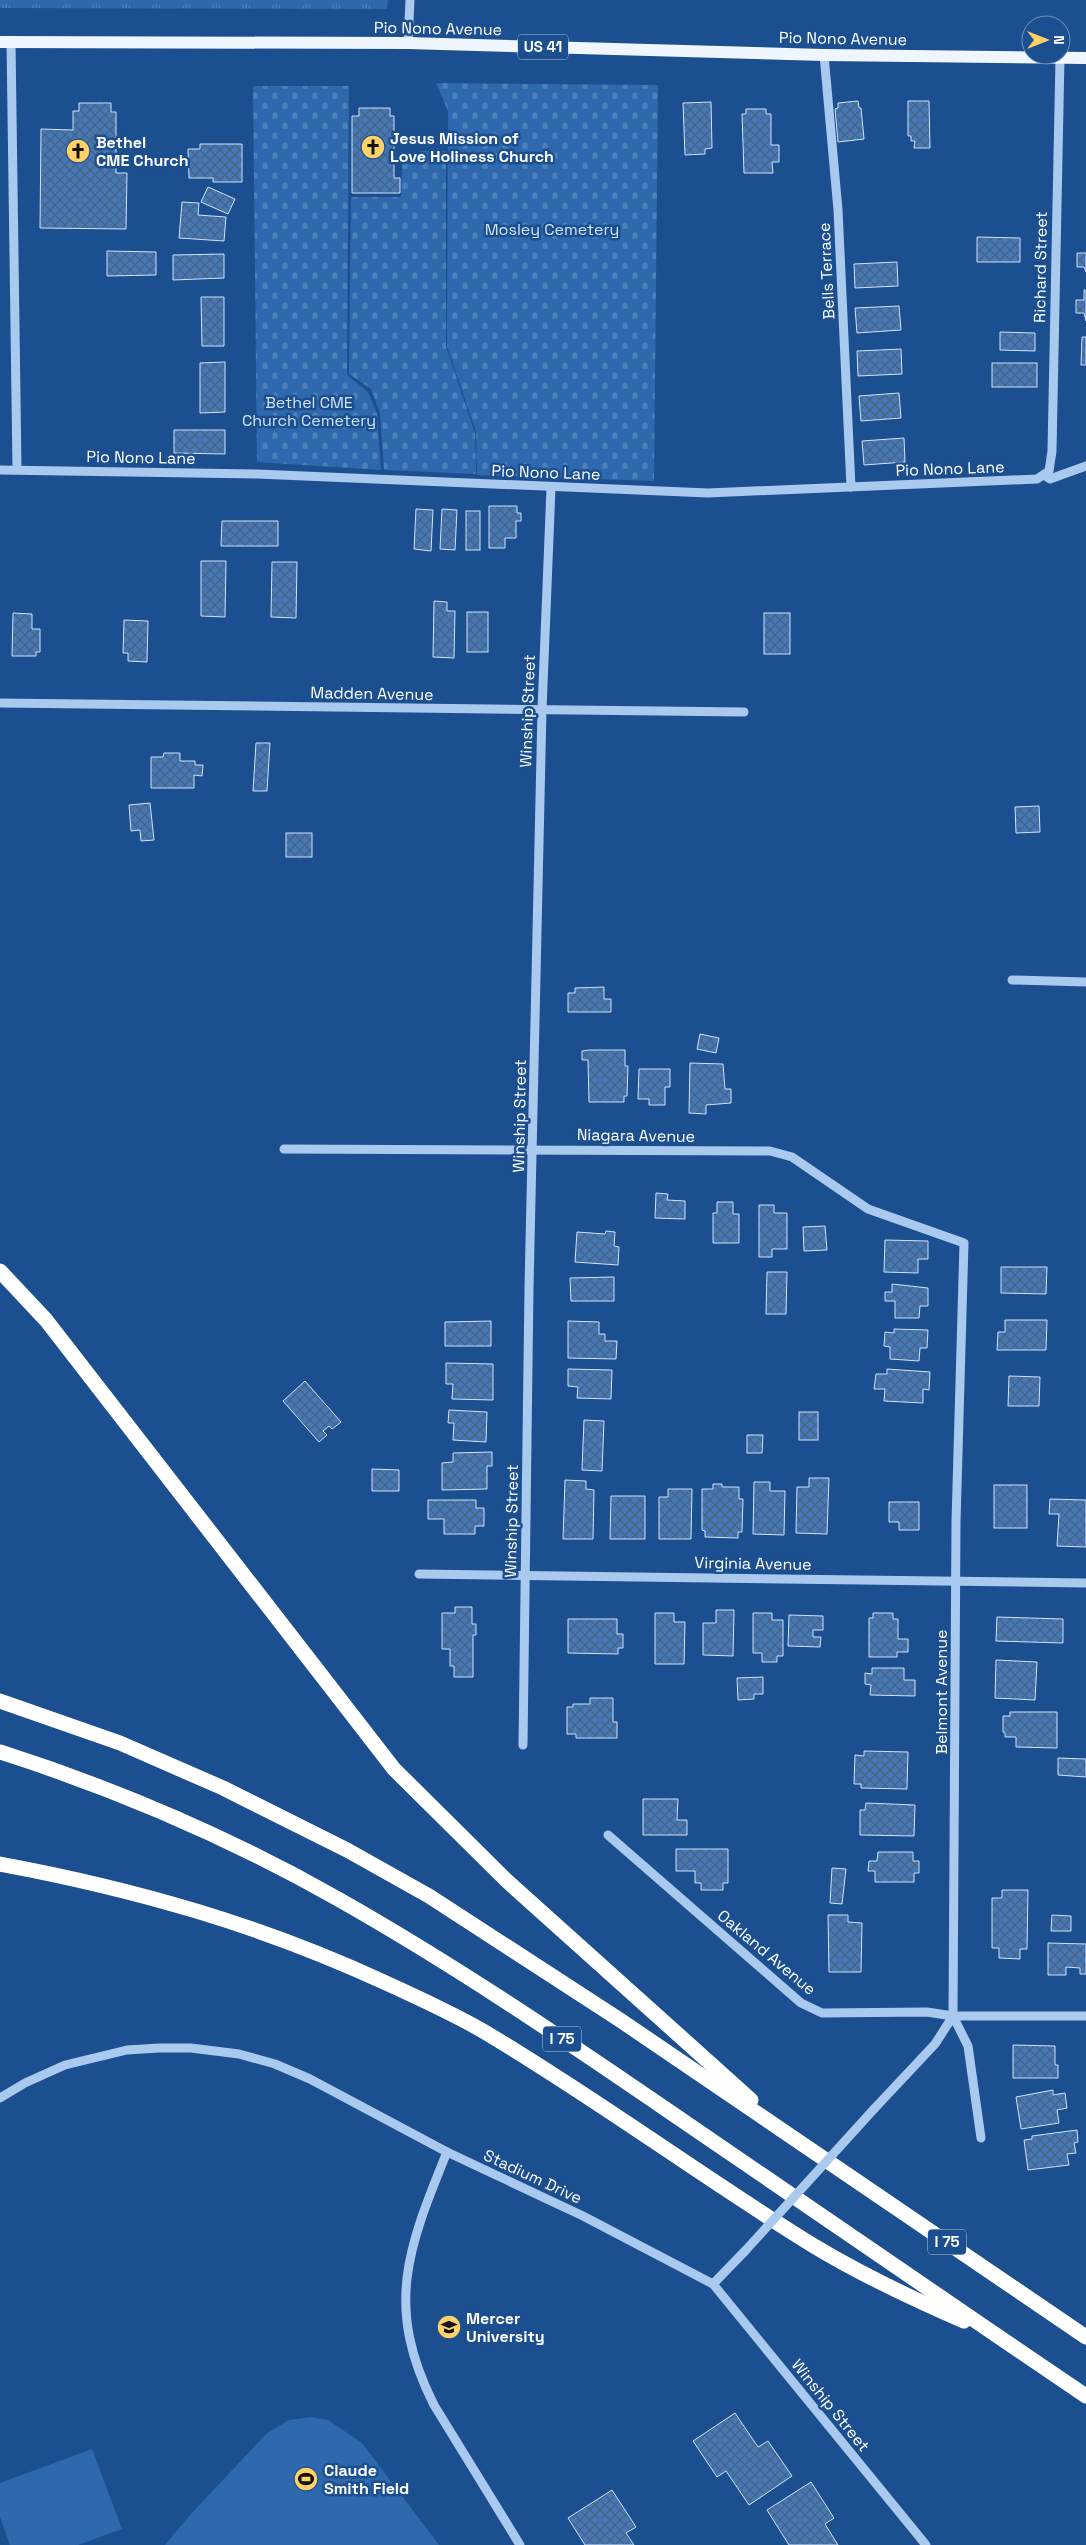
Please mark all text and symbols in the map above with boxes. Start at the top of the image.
north arrow [1021,15,1071,65]
street label: Pio Nono Avenue [374,17,502,40]
street label: Pio Nono Avenue [779,27,907,50]
road number: US 41 [518,34,568,60]
text: N [1050,35,1068,45]
place label: Jesus Mission of Love Holiness Church [390,128,554,167]
place label: Bethel CME Church [96,132,189,171]
church icon: Jesus Mission of Love Holiness Church [360,134,386,160]
church icon: Bethel CME Church [65,138,91,164]
street label: Richard Street [1029,211,1052,323]
park label: Mosley Cemetery [485,219,619,240]
street label: Bells Terrace [813,222,840,320]
park label: Bethel CME Church Cemetery [242,392,376,431]
street label: Pio Nono Lane [86,446,196,469]
street label: Pio Nono Lane [895,456,1005,481]
street label: Pio Nono Lane [491,460,601,485]
street label: Winship Street [515,654,540,768]
street label: Madden Avenue [310,682,434,705]
street label: Winship Street [508,1059,531,1173]
street label: Niagara Avenue [577,1124,695,1147]
street label: Winship Street [500,1464,523,1578]
street label: Virginia Avenue [694,1552,812,1575]
street label: Belmont Avenue [931,1630,952,1754]
street label: Oakland Avenue [713,1905,820,2000]
road number: I 75 [543,2026,581,2052]
street label: Stadium Drive [480,2144,585,2208]
road number: I 75 [928,2230,966,2254]
place label: Mercer University [466,2308,545,2347]
school or university icon: Mercer University [436,2314,462,2340]
street label: Winship Street [787,2355,874,2456]
place label: Claude Smith Field [324,2460,409,2499]
sports icon: Claude Smith Field [293,2466,319,2492]

